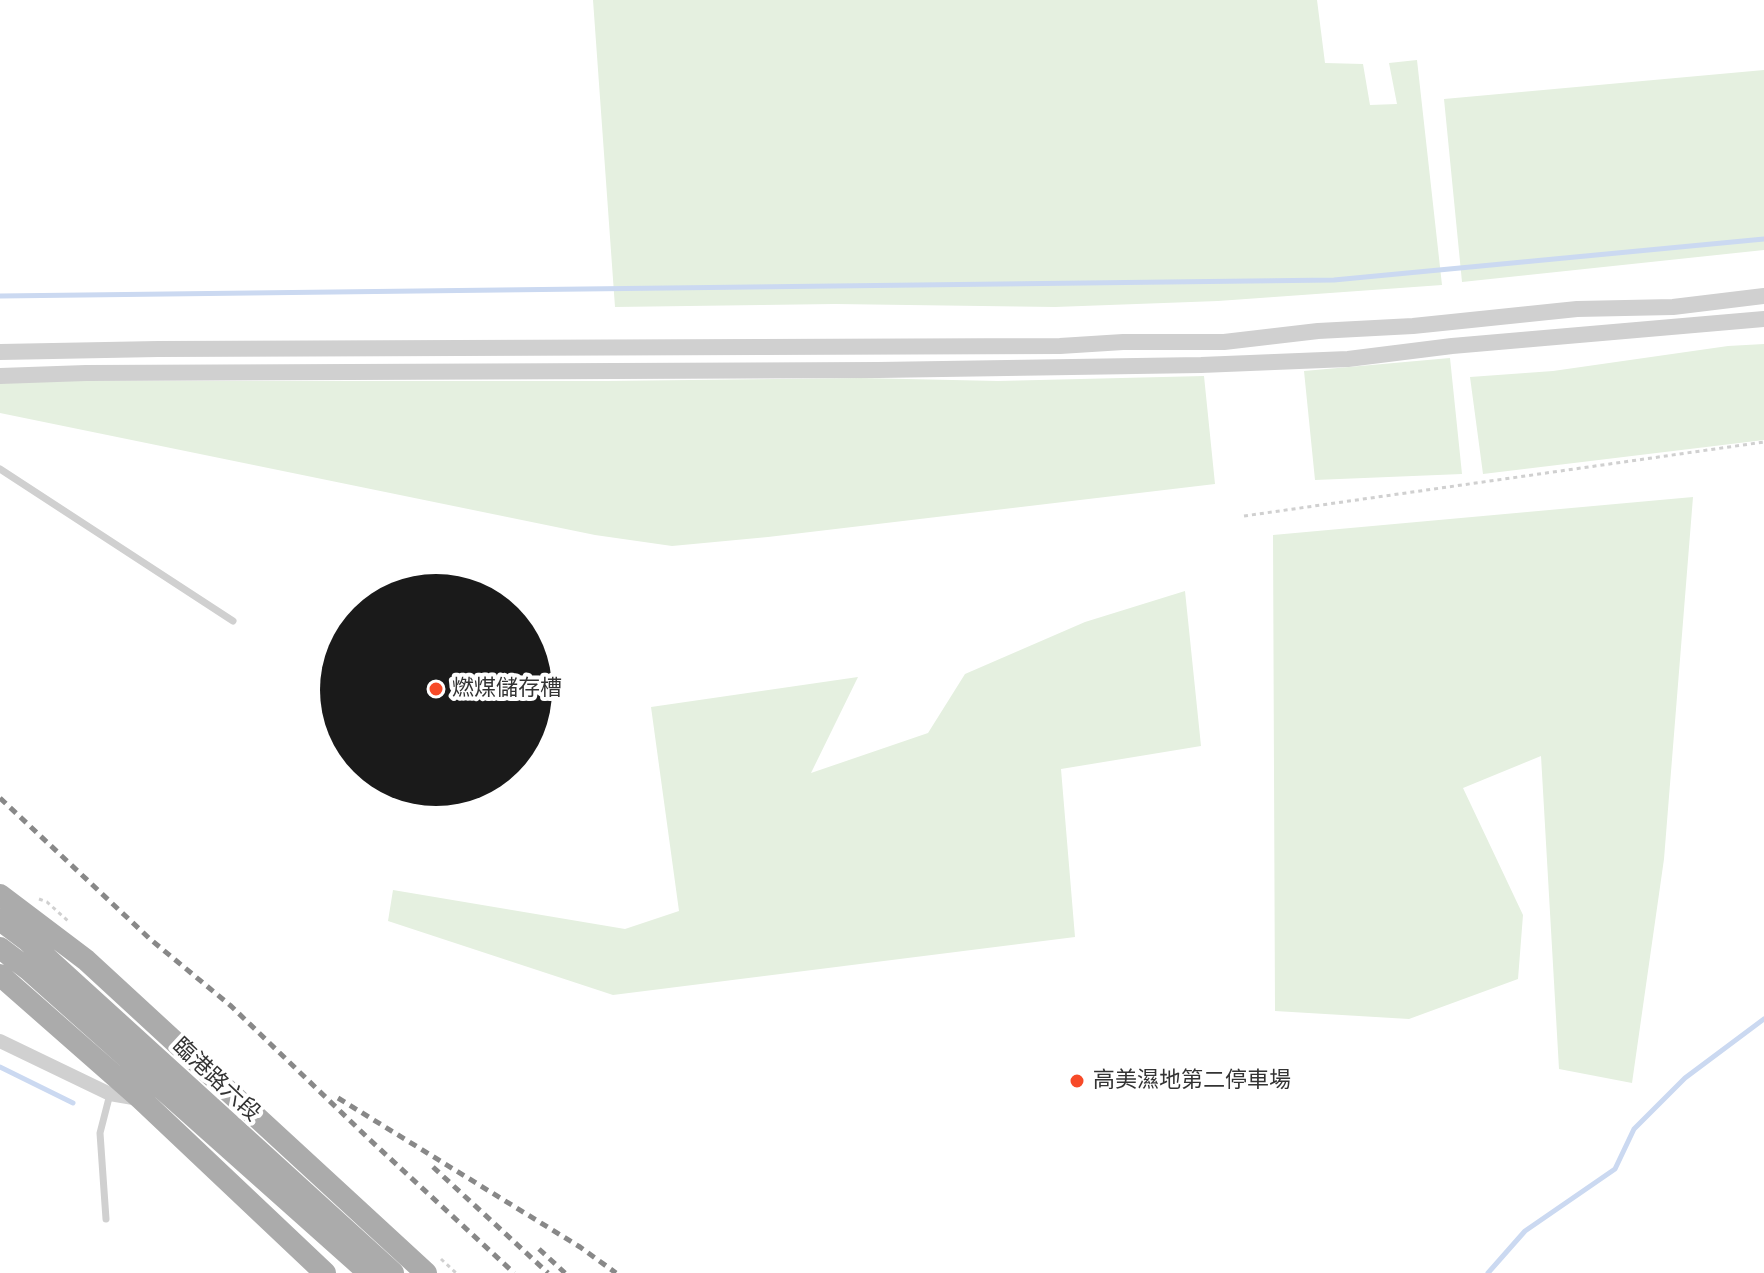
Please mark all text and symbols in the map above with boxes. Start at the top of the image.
place label: 燃煤儲存槽 [452,676,562,702]
marker: 燃煤儲存槽 [427,680,445,698]
street label: 臨港路六段 [167,1033,265,1127]
place label: 高美濕地第二停車場 [1093,1068,1291,1094]
marker: 高美濕地第二停車場 [1068,1072,1086,1090]

